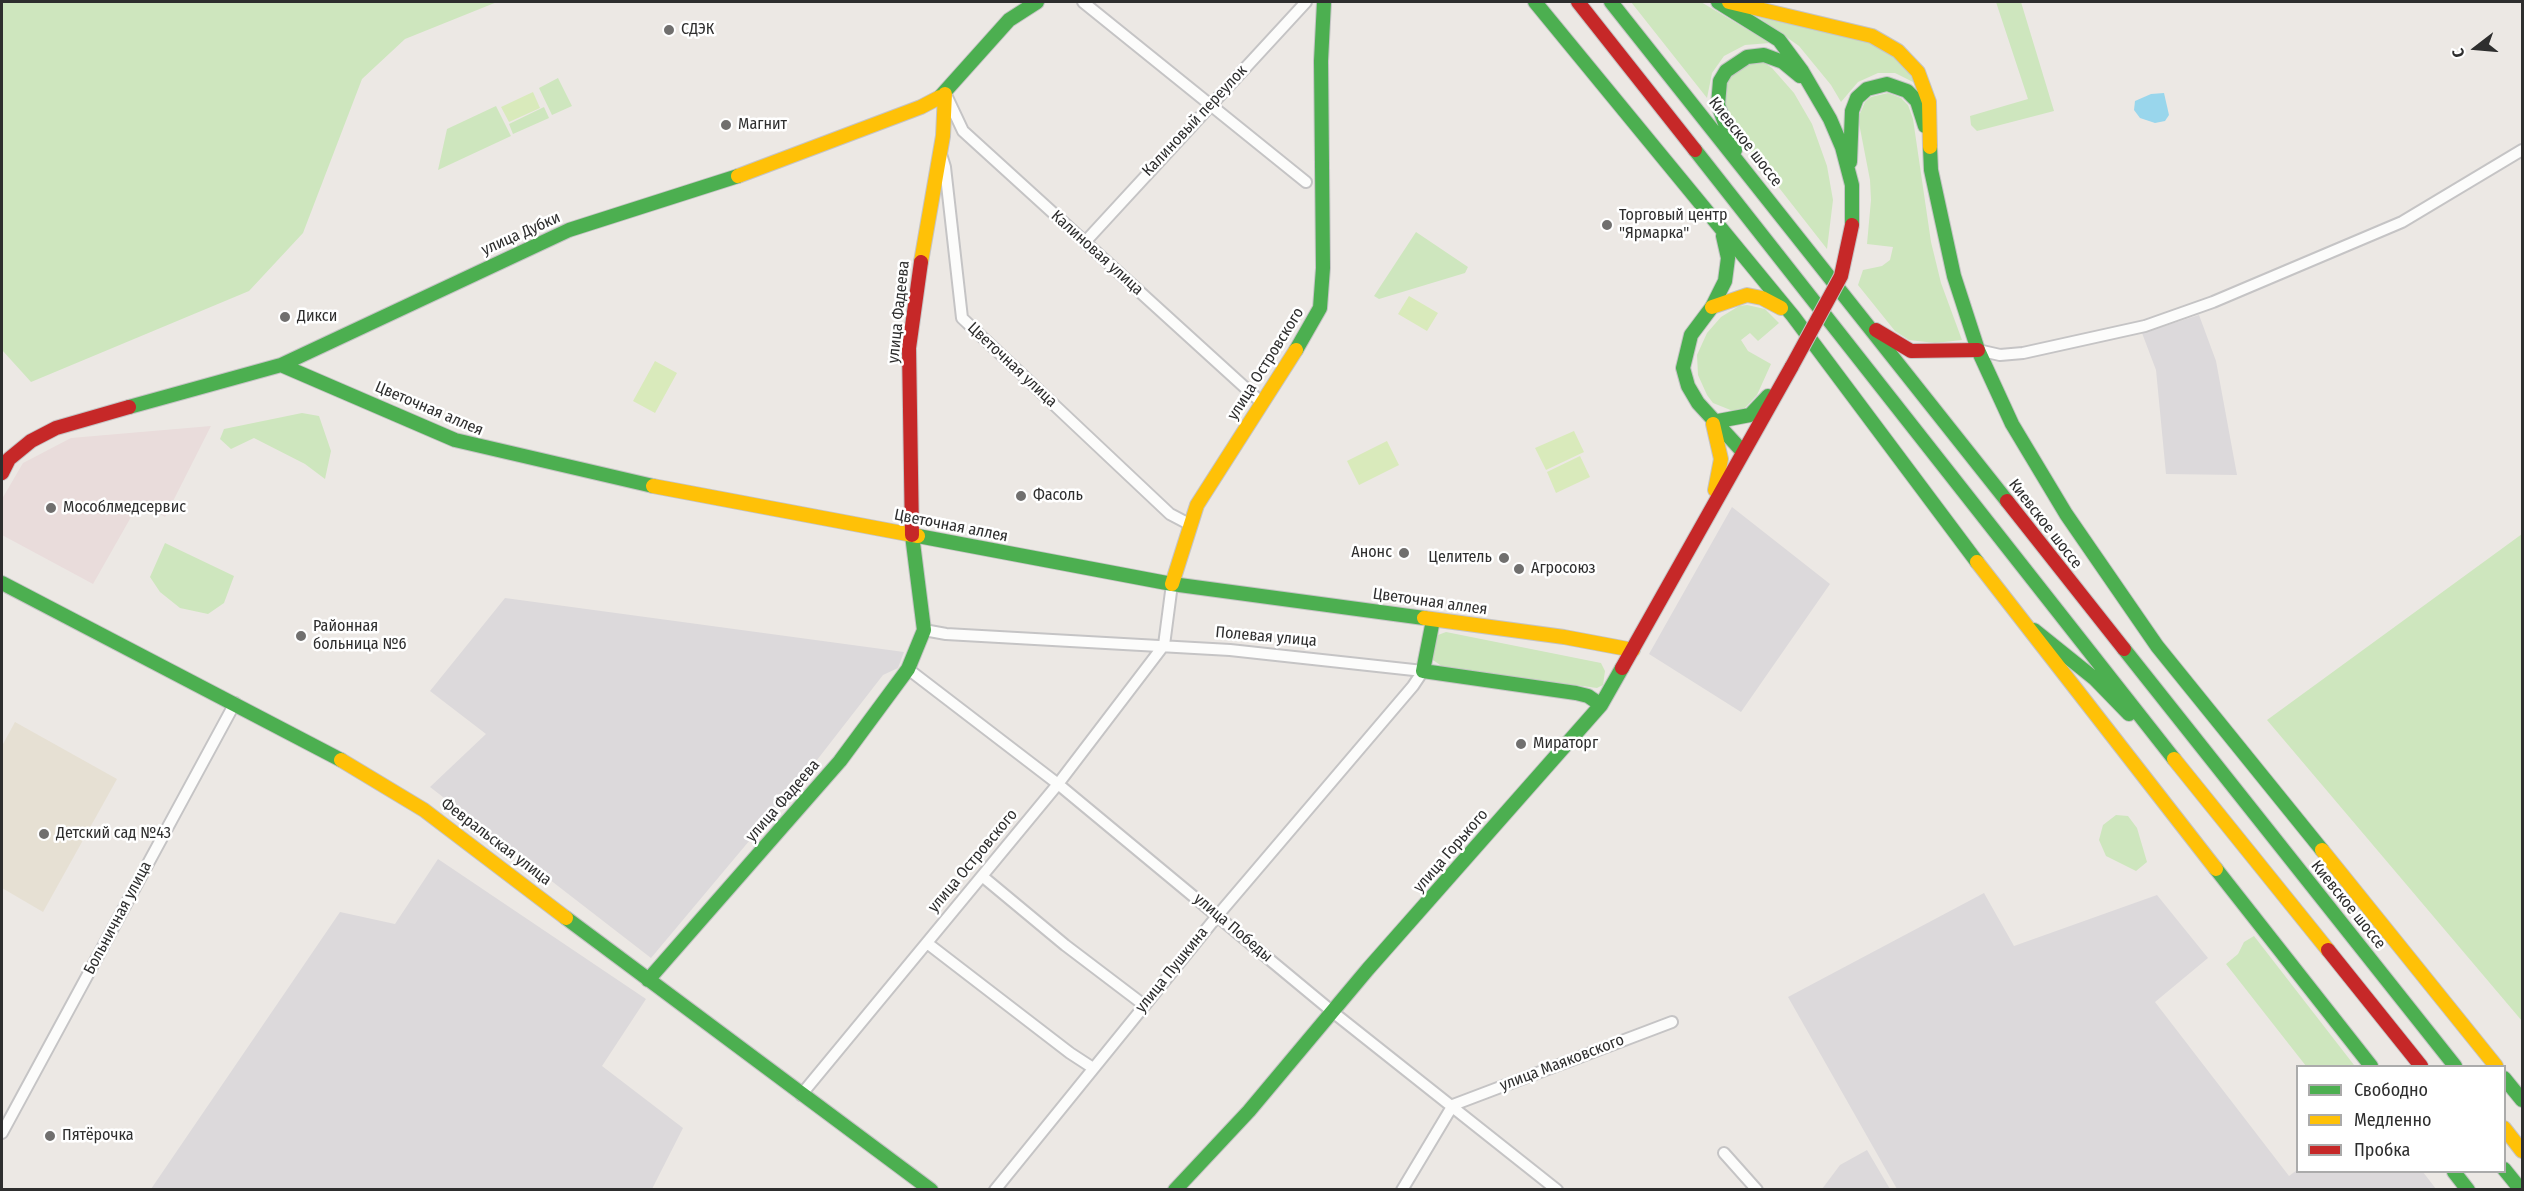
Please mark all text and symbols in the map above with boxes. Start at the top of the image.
north arrow [2446,18,2506,78]
place label: СДЭК [681,20,714,40]
marker: СДЭК [662,23,676,37]
text: С [2448,46,2469,60]
street label: Калиновый переулок [1139,61,1251,181]
street label: Киевское шоссе [1704,93,1786,191]
place label: Магнит [738,115,787,135]
marker: Магнит [719,118,733,132]
place label: Торговый центр "Ярмарка" [1619,206,1727,244]
street label: Калиновая улица [1047,207,1147,299]
street label: улица Дубки [479,208,563,260]
marker: Торговый центр "Ярмарка" [1600,218,1614,232]
street label: улица Фадеева [884,260,914,364]
street label: улица Островского [1224,304,1308,424]
place label: Дикси [297,307,337,327]
marker: Дикси [278,310,292,324]
street label: Цветочная улица [963,319,1061,411]
street label: Цветочная аллея [372,378,486,440]
street label: Киевское шоссе [2004,475,2086,573]
place label: Фасоль [1033,486,1083,506]
marker: Фасоль [1014,489,1028,503]
place label: Мособлмедсервис [63,498,186,518]
marker: Мособлмедсервис [44,501,58,515]
street label: Цветочная аллея [892,506,1010,546]
place label: Анонс [1351,543,1392,563]
marker: Анонс [1397,546,1411,560]
place label: Целитель [1428,548,1492,568]
marker: Целитель [1497,551,1511,565]
place label: Агросоюз [1531,559,1596,579]
marker: Агросоюз [1512,562,1526,576]
street label: Цветочная аллея [1371,584,1489,620]
place label: Районная больница №6 [313,617,406,655]
street label: Полевая улица [1215,623,1317,651]
marker: Районная больница №6 [294,629,308,643]
place label: Мираторг [1533,734,1598,754]
marker: Мираторг [1514,737,1528,751]
street label: улица Фадеева [742,756,824,846]
street label: Февральская улица [437,794,555,890]
street label: улица Островского [924,805,1022,917]
street label: улица Горького [1410,805,1492,897]
place label: Детский сад №43 [56,824,171,844]
marker: Детский сад №43 [37,827,51,841]
street label: Киевское шоссе [2307,857,2389,953]
street label: Больничная улица [80,858,156,978]
street label: улица Победы [1190,890,1276,966]
street label: улица Пушкина [1132,923,1212,1017]
street label: улица Маяковского [1497,1030,1627,1096]
legend [2296,1065,2506,1173]
text: Свободно [2354,1079,2428,1101]
text: Медленно [2354,1109,2432,1131]
place label: Пятёрочка [62,1126,134,1146]
marker: Пятёрочка [43,1129,57,1143]
text: Пробка [2354,1139,2410,1161]

